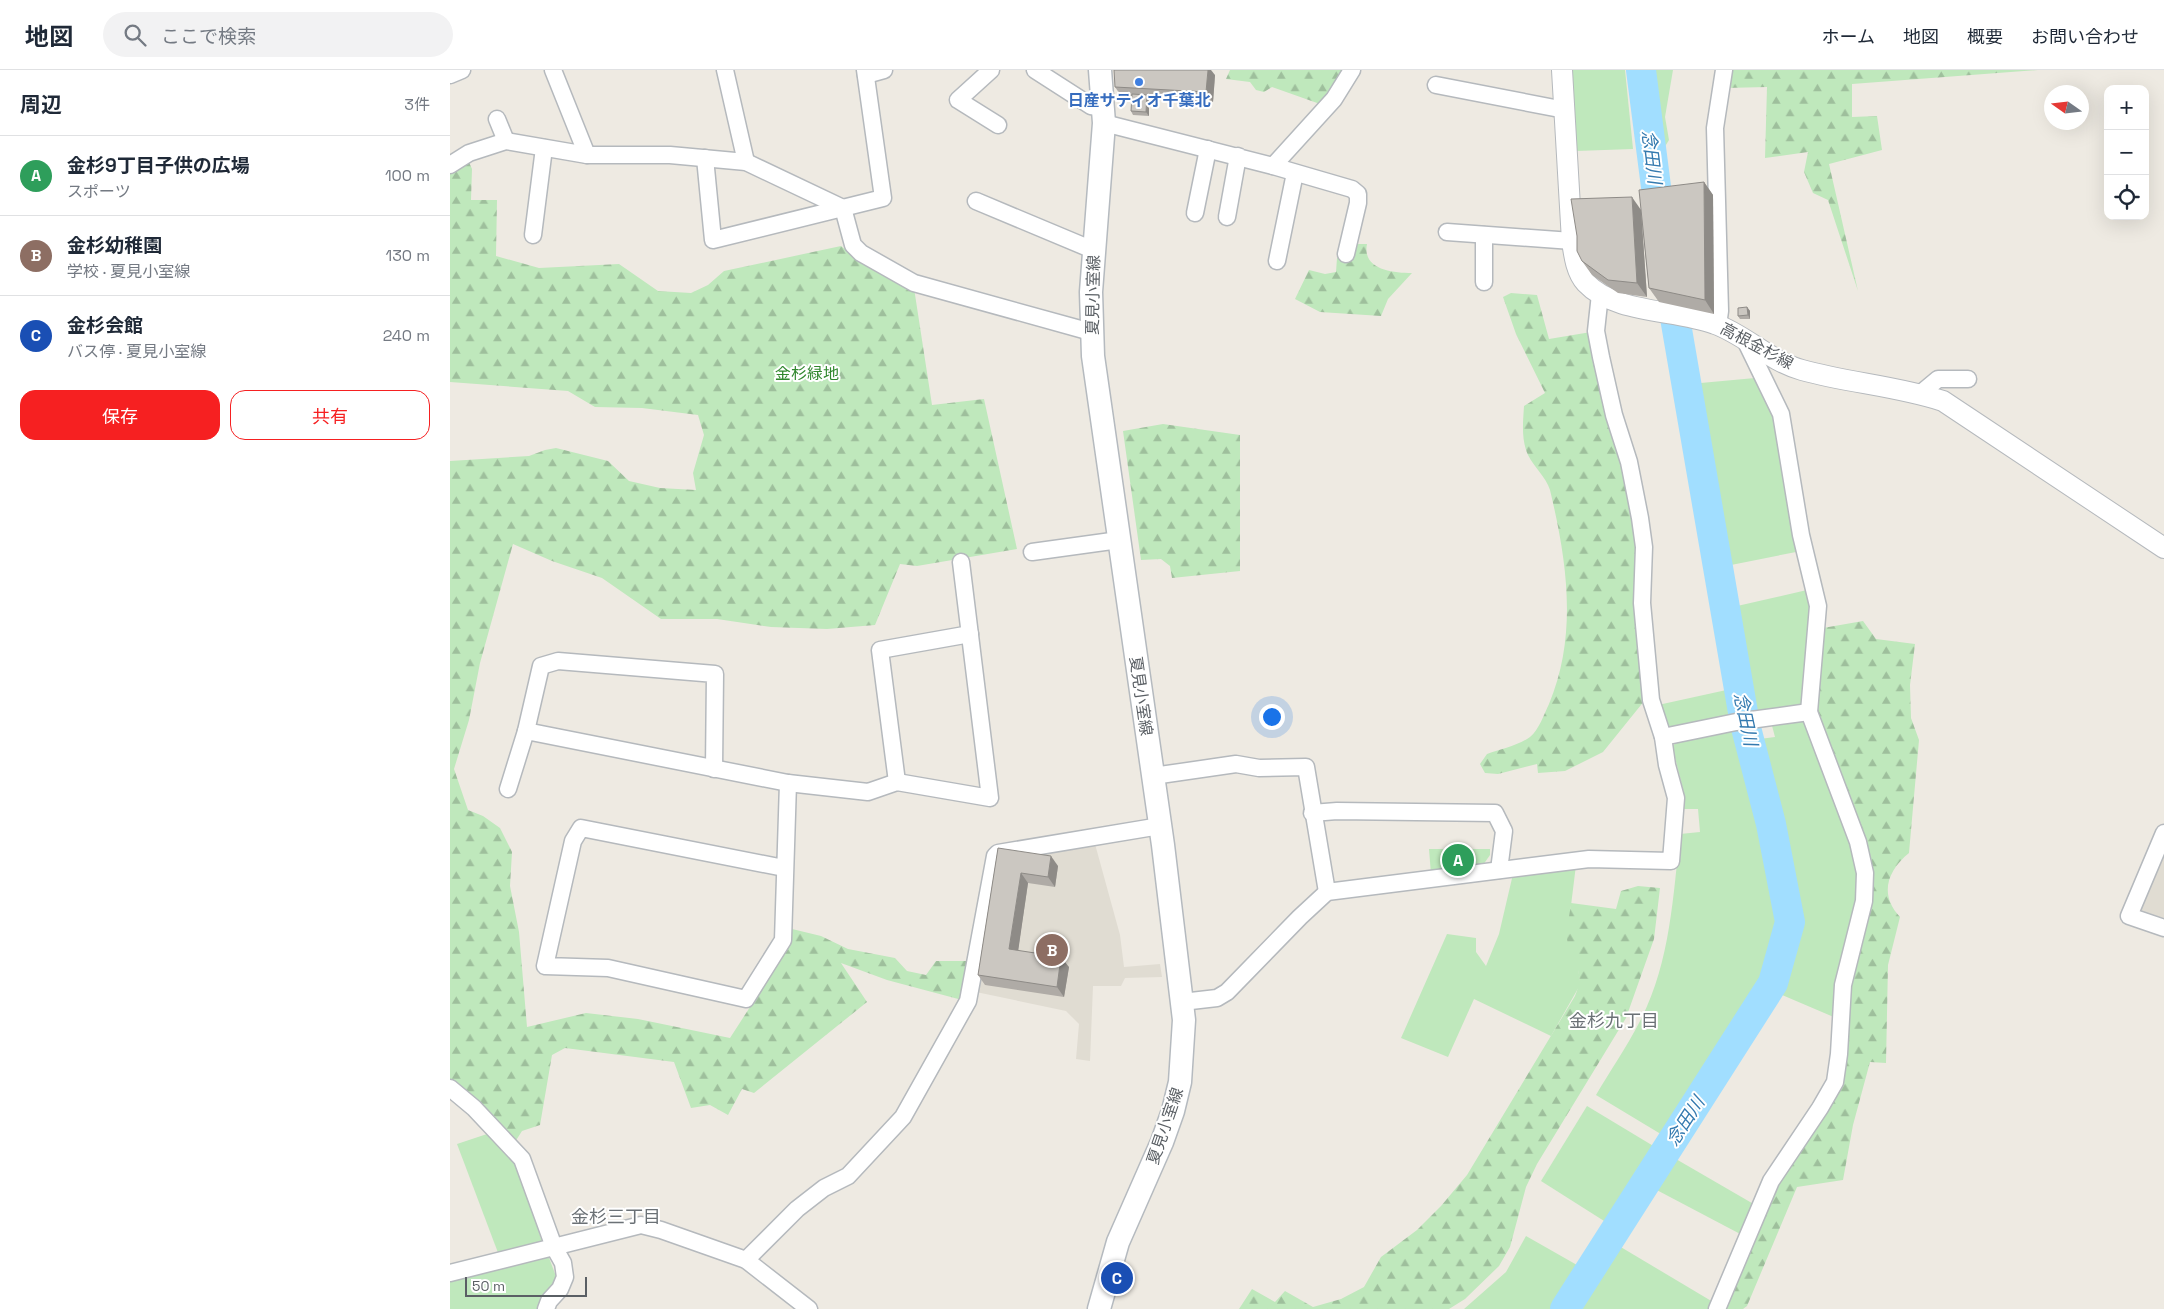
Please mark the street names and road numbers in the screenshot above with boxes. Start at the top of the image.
street label: 夏見小室線 [1082,255,1104,335]
street label: 高根金杉線 [1717,318,1797,374]
street label: 夏見小室線 [1125,655,1157,737]
street label: 夏見小室線 [1142,1085,1188,1167]

